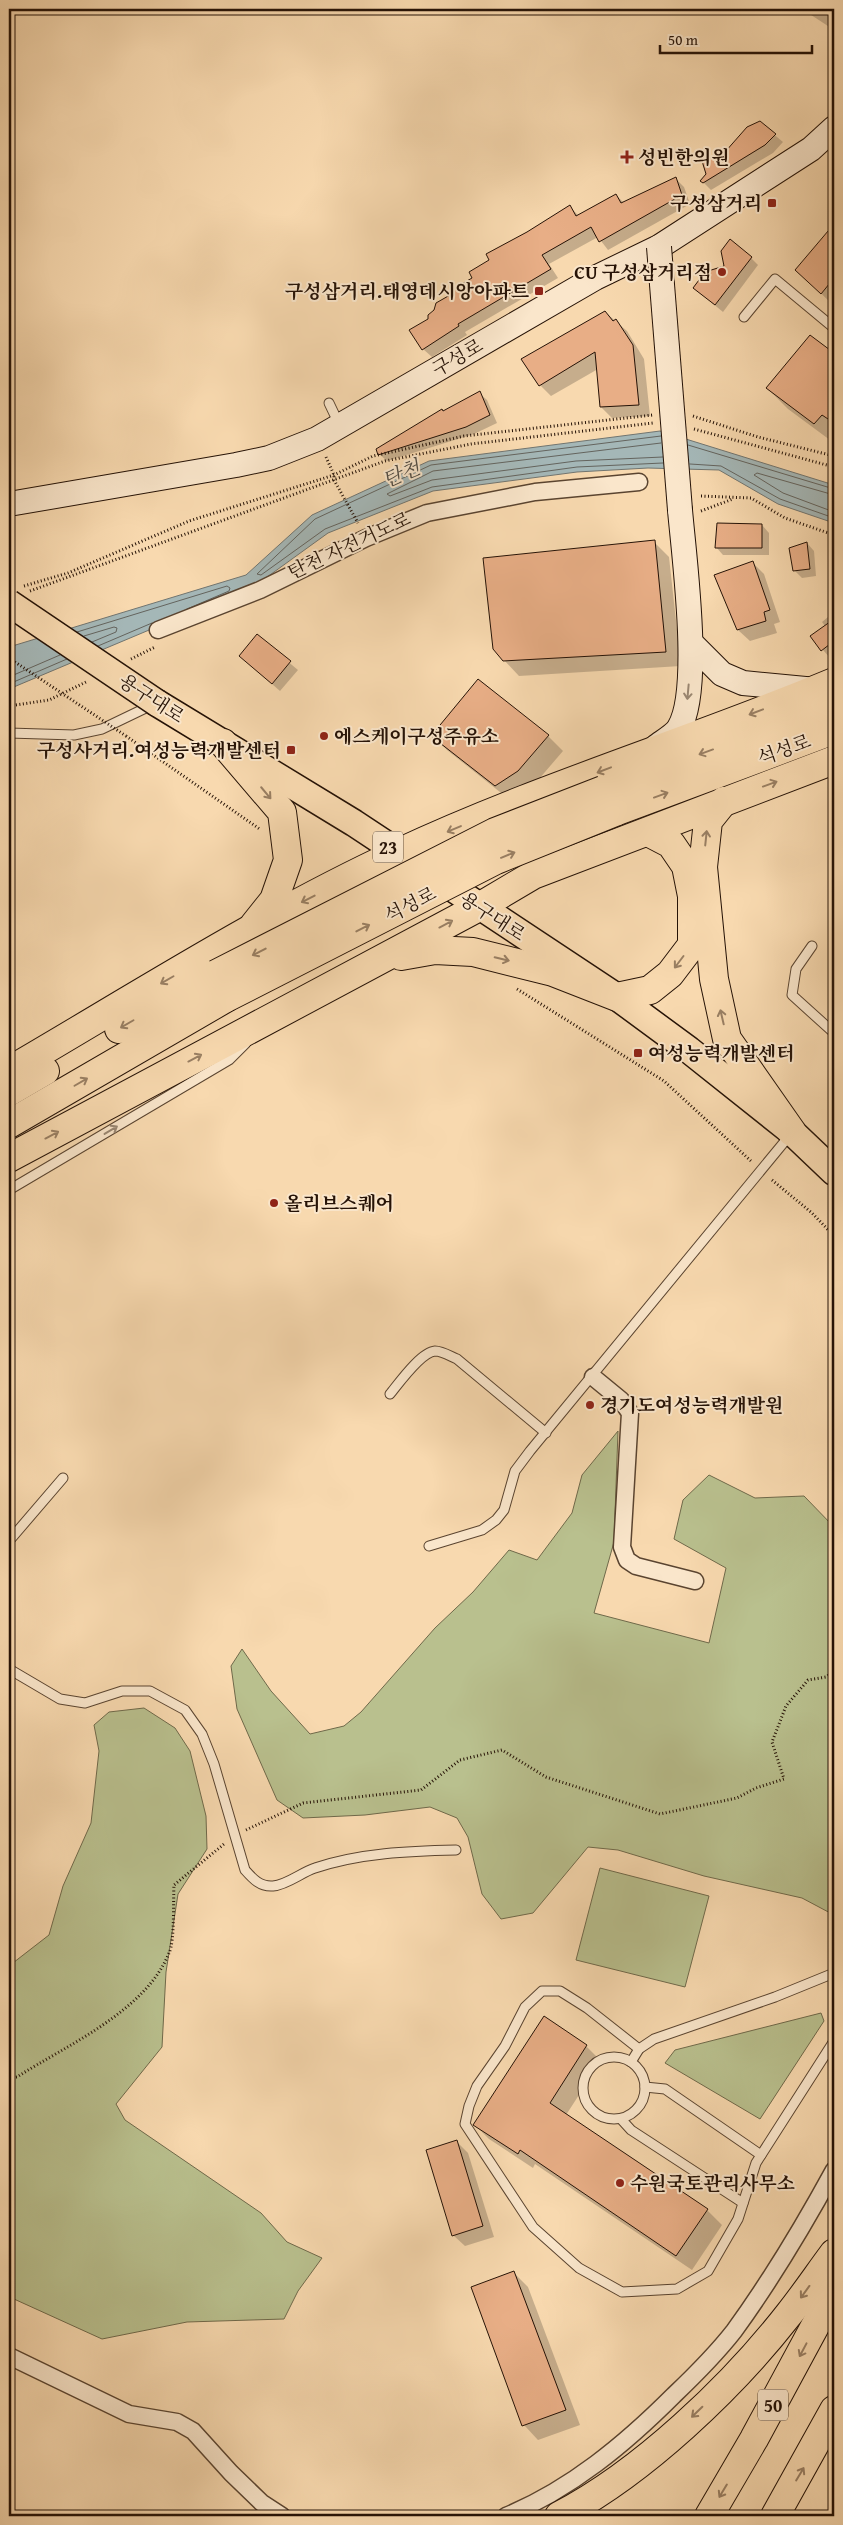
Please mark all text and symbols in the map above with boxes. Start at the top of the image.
scale bar [660,22,813,54]
text: 50 m [668,29,699,50]
place label: 성빈한의원 [638,143,730,171]
marker: 성빈한의원 [620,150,634,164]
place label: 구성삼거리 [670,189,762,217]
marker: 구성삼거리 [766,197,778,209]
place label: CU 구성삼거리점 [574,258,712,286]
marker: CU 구성삼거리점 [716,266,728,278]
place label: 구성삼거리.태영데시앙아파트 [285,277,530,305]
marker: 구성삼거리.태영데시앙아파트 [533,285,545,297]
street label: 구성로 [426,331,488,383]
water label: 탄천 [378,451,426,494]
street label: 탄천 자전거도로 [283,504,415,586]
street label: 용구대로 [114,666,190,730]
one-way arrow [683,684,693,700]
one-way arrow [749,708,764,717]
place label: 에스케이구성주유소 [334,722,499,750]
street label: 석성로 [753,726,815,772]
marker: 에스케이구성주유소 [318,730,330,742]
place label: 구성사거리.여성능력개발센터 [37,736,281,764]
marker: 구성사거리.여성능력개발센터 [285,744,297,756]
one-way arrow [699,748,715,757]
one-way arrow [597,767,612,776]
one-way arrow [762,779,777,788]
one-way arrow [260,787,271,800]
one-way arrow [652,790,668,799]
one-way arrow [447,824,462,834]
one-way arrow [701,831,711,847]
road number: 23 [373,832,403,862]
one-way arrow [500,850,515,859]
street label: 석성로 [379,879,441,929]
street label: 용구대로 [455,884,531,948]
one-way arrow [301,895,316,904]
one-way arrow [438,919,453,928]
one-way arrow [355,923,370,932]
one-way arrow [252,948,267,957]
one-way arrow [494,955,510,964]
one-way arrow [674,955,684,969]
one-way arrow [160,975,174,985]
one-way arrow [717,1009,726,1025]
one-way arrow [121,1020,135,1030]
place label: 여성능력개발센터 [648,1039,795,1067]
marker: 여성능력개발센터 [632,1047,644,1059]
one-way arrow [187,1053,202,1063]
one-way arrow [74,1076,88,1086]
one-way arrow [103,1125,118,1135]
one-way arrow [44,1130,59,1140]
place label: 올리브스퀘어 [284,1189,394,1217]
marker: 올리브스퀘어 [268,1197,280,1209]
place label: 경기도여성능력개발원 [600,1391,784,1419]
marker: 경기도여성능력개발원 [584,1399,596,1411]
place label: 수원국토관리사무소 [630,2169,795,2197]
marker: 수원국토관리사무소 [614,2177,626,2189]
one-way arrow [800,2285,810,2299]
one-way arrow [798,2342,808,2357]
road number: 50 [758,2390,788,2420]
one-way arrow [691,2406,703,2418]
one-way arrow [796,2468,806,2482]
one-way arrow [718,2484,728,2498]

